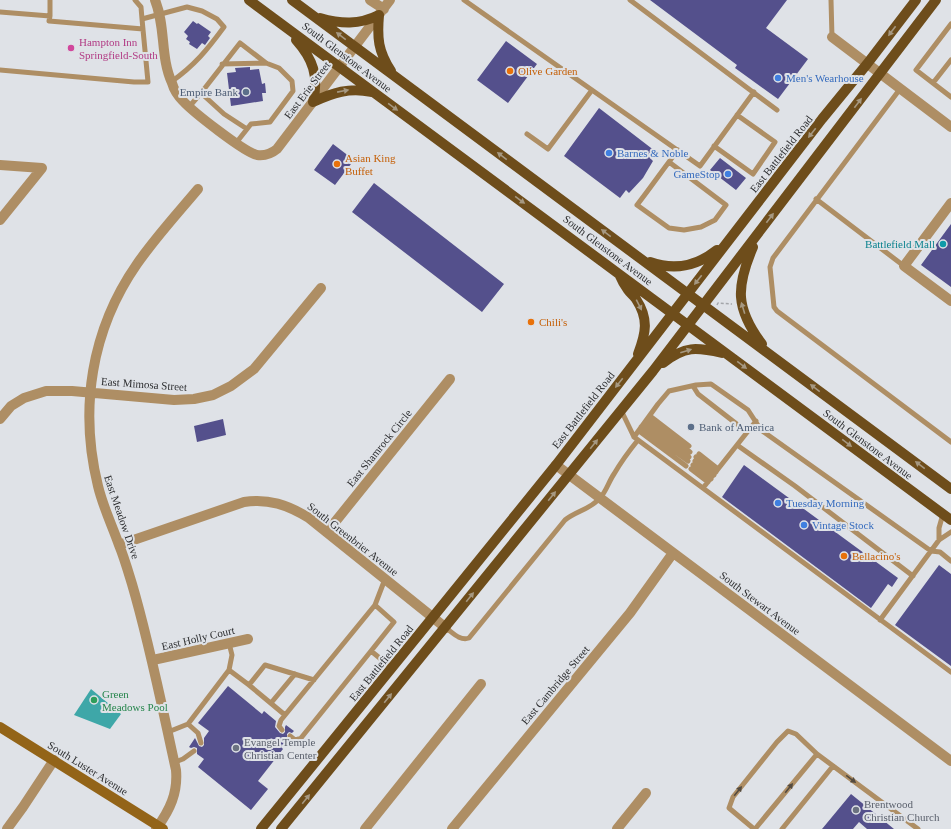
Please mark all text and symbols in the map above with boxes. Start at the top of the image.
street label: South Glenstone Avenue [300,20,394,95]
one-way arrow [888,26,896,37]
one-way arrow [336,32,347,41]
place label: Hampton Inn Springfield-South [79,36,158,61]
marker: Hampton Inn Springfield-South [66,43,76,53]
street label: East Erie Street [282,59,332,121]
place label: Olive Garden [518,65,578,77]
marker: Olive Garden [505,66,515,76]
place label: Men's Wearhouse [786,72,864,84]
marker: Men's Wearhouse [773,73,783,83]
place label: Empire Bank [180,86,238,98]
marker: Empire Bank [241,87,251,97]
one-way arrow [337,88,349,94]
one-way arrow [853,98,862,109]
one-way arrow [388,102,399,111]
street label: East Battlefield Road [747,113,815,195]
one-way arrow [807,128,816,139]
place label: Barnes & Noble [617,147,689,159]
marker: Barnes & Noble [604,148,614,158]
one-way arrow [496,151,507,160]
place label: Asian King Buffet [345,152,396,177]
marker: Asian King Buffet [332,159,342,169]
place label: GameStop [674,168,720,180]
marker: GameStop [723,169,733,179]
one-way arrow [515,196,526,205]
street label: South Glenstone Avenue [561,213,655,288]
one-way arrow [766,213,774,223]
one-way arrow [601,229,612,237]
place label: Battlefield Mall [865,238,935,250]
marker: Battlefield Mall [938,239,948,249]
one-way arrow [694,275,702,286]
one-way arrow [636,299,642,311]
one-way arrow [740,302,746,314]
place label: Chili's [539,316,567,328]
marker: Chili's [526,317,536,327]
one-way arrow [681,348,693,354]
one-way arrow [737,361,748,370]
street label: East Battlefield Road [549,369,617,451]
street label: East Mimosa Street [101,375,187,393]
one-way arrow [614,378,623,389]
one-way arrow [810,383,821,392]
street label: East Shamrock Circle [344,407,414,489]
street label: South Glenstone Avenue [821,407,915,482]
place label: Bank of America [699,421,774,433]
marker: Bank of America [686,422,696,432]
one-way arrow [589,439,598,450]
one-way arrow [841,439,852,447]
one-way arrow [914,461,925,469]
street label: East Meadow Drive [102,473,142,561]
one-way arrow [547,491,556,501]
place label: Tuesday Morning [786,497,865,509]
marker: Tuesday Morning [773,498,783,508]
street label: South Greenbrier Avenue [305,500,401,578]
place label: Vintage Stock [812,519,874,531]
marker: Vintage Stock [799,520,809,530]
place label: Bellacino's [852,550,900,562]
marker: Bellacino's [839,551,849,561]
street label: South Stewart Avenue [717,569,803,637]
one-way arrow [466,592,475,603]
street label: East Battlefield Road [347,622,416,703]
street label: East Holly Court [160,624,236,652]
street label: East Cambridge Street [519,643,591,727]
place label: Green Meadows Pool [102,688,168,713]
one-way arrow [384,693,393,704]
marker: Green Meadows Pool [89,695,99,705]
place label: Evangel Temple Christian Center [244,736,317,761]
street label: South Luster Avenue [46,739,130,798]
marker: Evangel Temple Christian Center [231,743,241,753]
one-way arrow [846,775,857,783]
one-way arrow [784,783,793,793]
one-way arrow [733,785,742,796]
one-way arrow [302,793,310,804]
place label: Brentwood Christian Church [864,798,940,823]
marker: Brentwood Christian Church [851,805,861,815]

